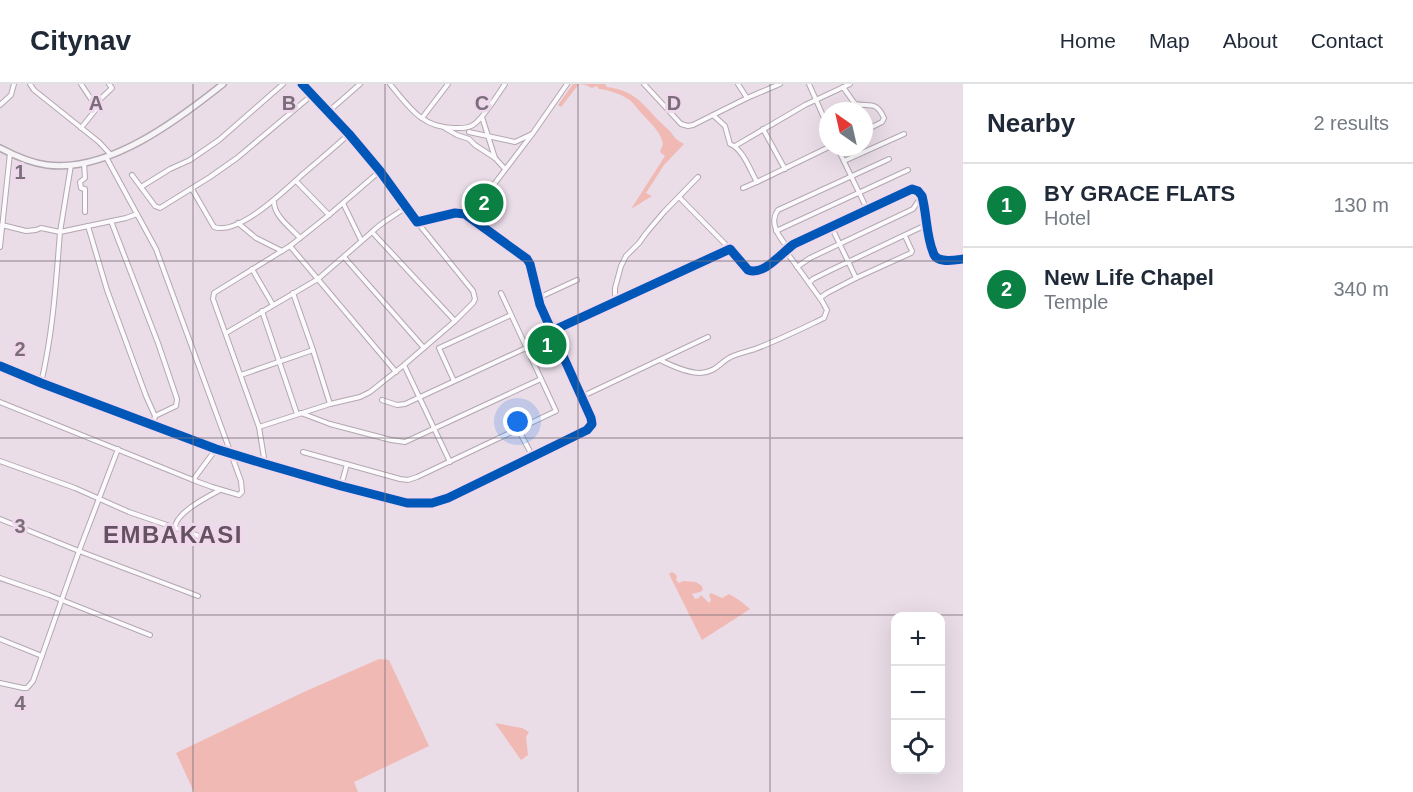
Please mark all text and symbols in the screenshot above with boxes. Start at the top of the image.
text: Citynav [30,25,131,56]
text: Home [1060,29,1116,52]
text: Map [1149,29,1190,52]
text: About [1223,29,1278,52]
text: Contact [1311,29,1383,52]
text: A [89,92,103,114]
text: B [282,92,296,114]
text: C [475,92,489,114]
text: D [667,92,681,114]
north arrow [819,102,873,156]
text: Nearby [987,108,1075,138]
text: 2 results [1313,112,1389,134]
text: 1 [14,161,26,183]
pin: 2 [464,180,504,226]
text: BY GRACE FLATS [1044,181,1235,206]
text: 1 [1001,194,1012,216]
text: 130 m [1333,194,1389,216]
text: Hotel [1044,207,1091,229]
text: New Life Chapel [1044,265,1214,290]
text: 2 [1001,278,1012,300]
text: 340 m [1333,278,1389,300]
text: Temple [1044,291,1108,313]
pin: 1 [528,322,566,368]
text: 2 [14,338,26,360]
your location [503,407,532,436]
text: 3 [14,515,26,537]
district label: EMBAKASI [103,521,243,548]
map controls [891,612,945,774]
button: + [891,612,945,666]
button: − [891,666,945,720]
text: 4 [14,692,26,714]
button: locate [891,720,945,774]

